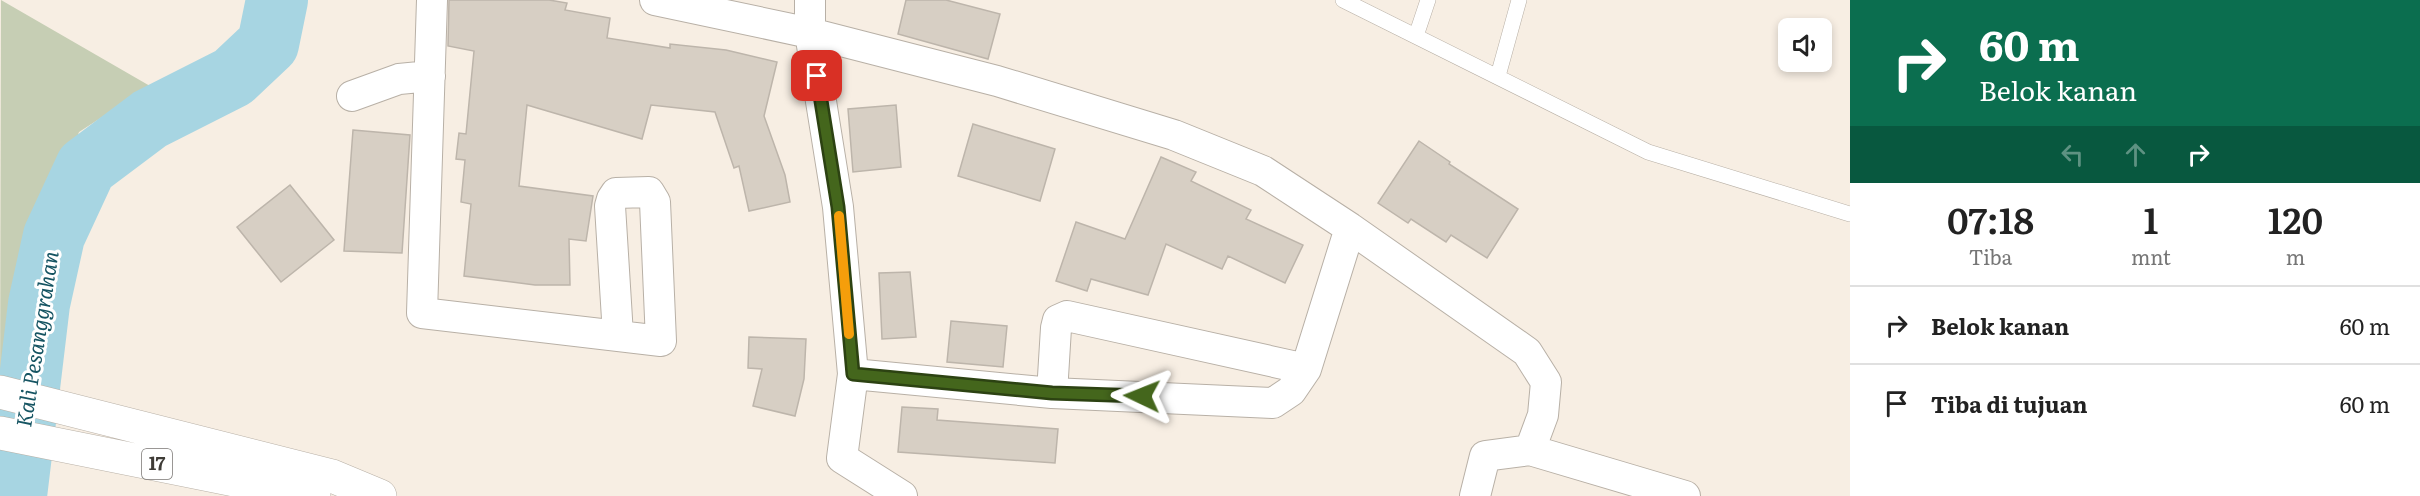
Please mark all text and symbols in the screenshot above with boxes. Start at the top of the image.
text: 60 m [1979,12,2080,74]
map controls [1778,18,1832,72]
button: sound [1778,18,1832,72]
icon: right [1880,24,1958,102]
pin [791,50,842,101]
icon: arrive [800,59,833,92]
text: Belok kanan [1979,69,2137,109]
icon: left [2056,138,2089,171]
icon: ahead [2119,138,2152,171]
icon: right [2182,138,2215,171]
text: 07:18 [1947,192,2034,245]
text: 1 [2144,192,2158,245]
text: 120 [2268,192,2323,245]
text: Tiba [1969,241,2012,271]
text: mnt [2131,241,2171,271]
text: m [2286,241,2305,271]
water label: Kali Pesanggrahan [6,248,65,429]
icon: right [1880,309,1913,342]
text: Belok kanan [1931,309,2069,342]
text: 60 m [2340,309,2390,342]
position arrow [1110,364,1174,428]
icon: arrive [1880,387,1913,420]
text: Tiba di tujuan [1931,387,2087,420]
text: 60 m [2340,387,2390,420]
road number: 17 [142,449,172,479]

